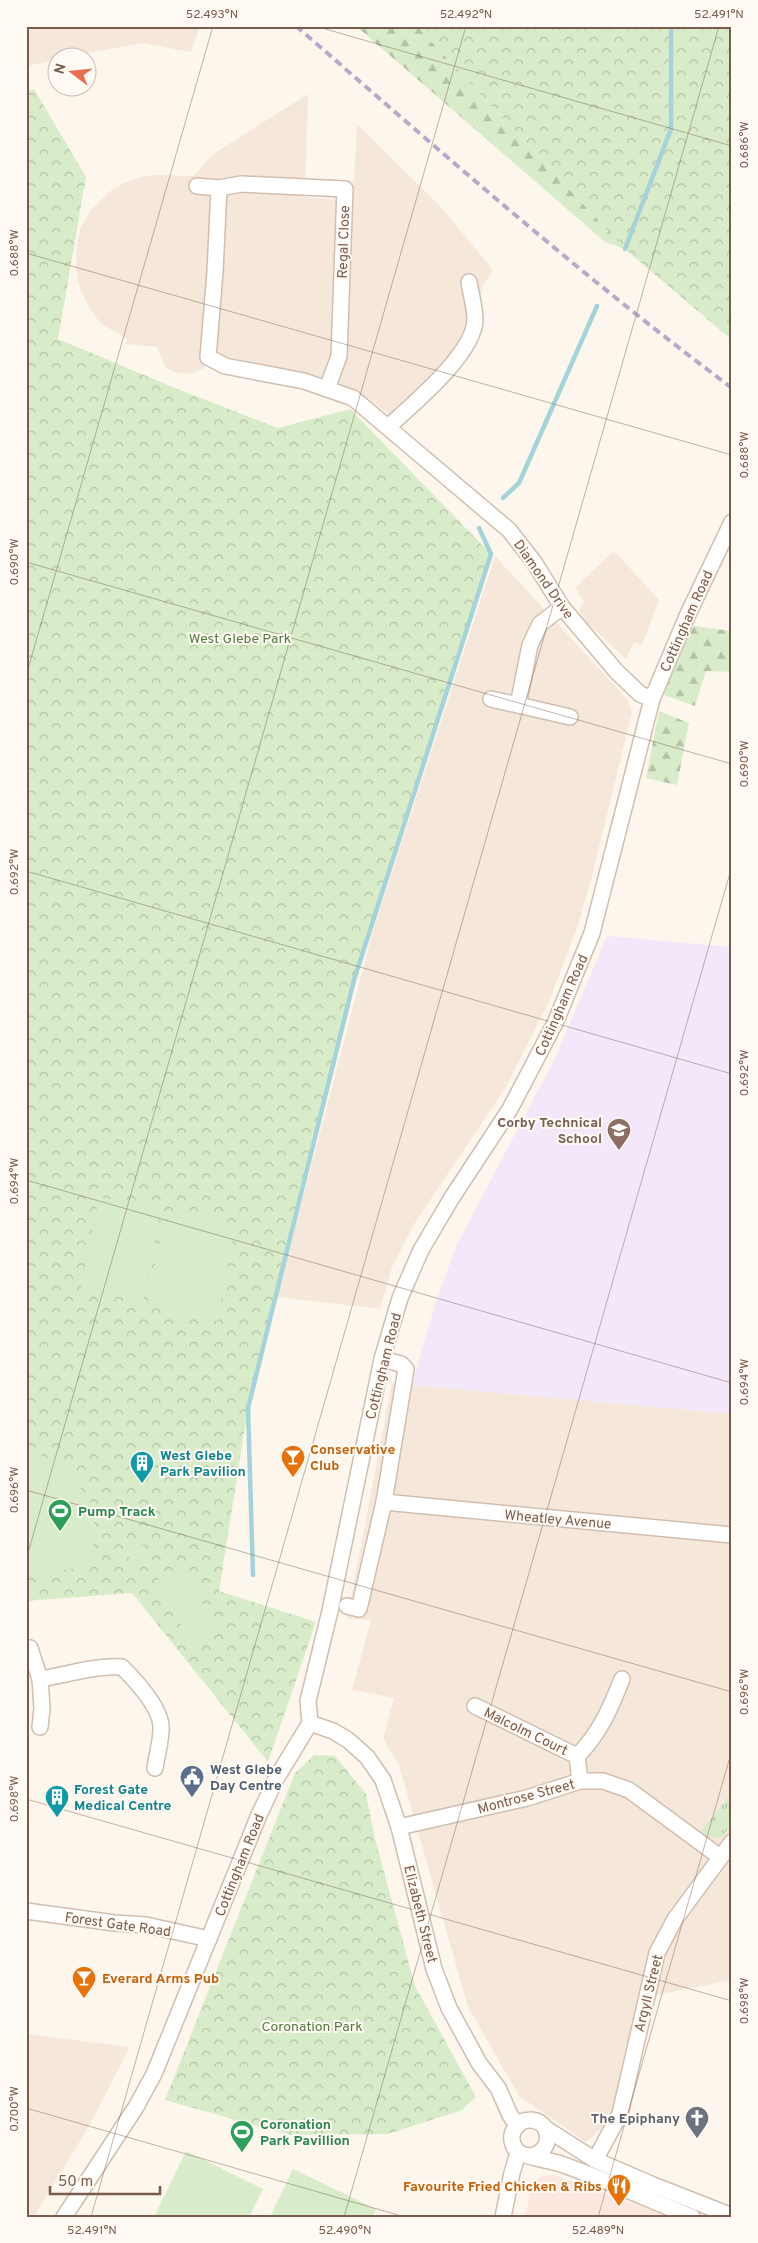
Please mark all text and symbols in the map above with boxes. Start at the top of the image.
text: 52.493°N [186,7,238,23]
text: 52.492°N [440,7,492,23]
text: 52.491°N [694,7,744,23]
north arrow [48,48,98,98]
text: N [51,62,71,76]
text: 0.686°W [737,121,753,169]
street label: Regal Close [335,205,354,279]
text: 0.688°W [7,229,23,277]
text: 0.688°W [737,431,753,479]
street label: Diamond Drive [509,537,576,623]
text: 0.690°W [7,539,23,585]
street label: Cottingham Road [657,568,717,675]
park label: West Glebe Park [189,631,291,648]
text: 0.690°W [737,741,753,787]
text: 0.692°W [7,849,23,895]
street label: Cottingham Road [532,952,592,1059]
text: 0.692°W [737,1050,753,1096]
place label: Corby Technical School [497,1115,602,1148]
school or university icon: Corby Technical School [606,1117,632,1151]
text: 0.694°W [7,1158,23,1204]
street label: Cottingham Road [363,1311,406,1422]
text: 0.694°W [737,1359,753,1405]
place label: Conservative Club [310,1442,395,1475]
bar icon: Conservative Club [280,1444,306,1478]
place label: West Glebe Park Pavilion [160,1448,246,1481]
building icon: West Glebe Park Pavilion [129,1450,155,1484]
text: 0.696°W [7,1467,23,1513]
sports icon: Pump Track [47,1498,73,1532]
place label: Pump Track [78,1504,156,1521]
street label: Wheatley Avenue [504,1507,612,1534]
text: 0.696°W [737,1669,753,1715]
street label: Malcolm Court [481,1705,570,1760]
place label: West Glebe Day Centre [210,1762,282,1795]
public building icon: West Glebe Day Centre [179,1764,205,1798]
text: 0.698°W [7,1776,23,1822]
street label: Montrose Street [476,1776,577,1819]
place label: Forest Gate Medical Centre [74,1782,172,1815]
building icon: Forest Gate Medical Centre [44,1784,70,1818]
street label: Cottingham Road [212,1812,269,1920]
street label: Elizabeth Street [399,1864,440,1965]
street label: Forest Gate Road [64,1910,172,1941]
street label: Argyll Street [632,1953,667,2034]
bar icon: Everard Arms Pub [71,1965,97,1999]
place label: Everard Arms Pub [102,1971,219,1988]
text: 0.698°W [737,1978,753,2024]
park label: Coronation Park [261,2019,363,2036]
text: 0.700°W [7,2086,23,2132]
church icon: The Epiphany [684,2105,710,2139]
place label: The Epiphany [591,2111,680,2128]
place label: Coronation Park Pavillion [260,2117,350,2150]
sports icon: Coronation Park Pavillion [229,2119,255,2153]
scale bar [50,2163,160,2195]
text: 50 m [58,2173,93,2192]
restaurant icon: Favourite Fried Chicken & Ribs [606,2173,632,2207]
place label: Favourite Fried Chicken & Ribs [403,2179,602,2196]
text: 52.491°N [67,2223,117,2239]
text: 52.490°N [319,2223,371,2239]
text: 52.489°N [572,2223,624,2239]

